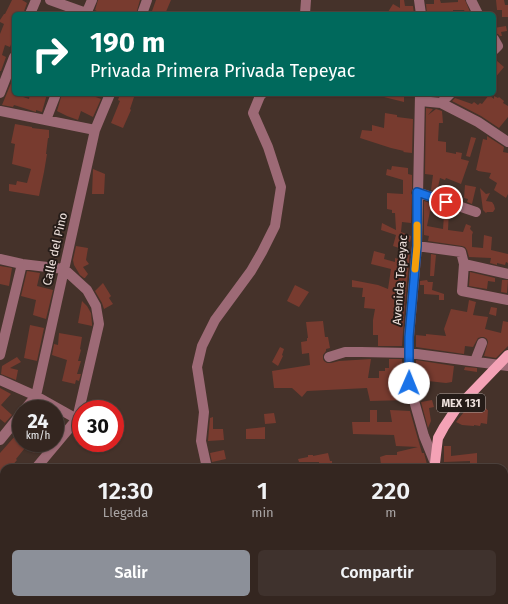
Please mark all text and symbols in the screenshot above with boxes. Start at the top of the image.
text: 190 m [90,26,165,59]
icon: right [24,28,76,80]
text: Privada Primera Privada Tepeyac [90,60,355,82]
pin [429,185,463,219]
icon: arrive [435,191,457,213]
street label: Calle del Pino [40,211,70,287]
street label: Avenida Tepeyac [390,234,410,326]
position arrow [388,362,430,404]
road number: MEX 131 [437,394,485,412]
speed limit sign: 30 [72,400,124,452]
text: 24 [27,409,49,433]
text: km/h [26,430,50,442]
text: 12:30 [98,477,153,505]
text: 1 [257,477,268,505]
text: 220 [372,477,410,505]
text: Llegada [103,505,148,520]
text: min [251,505,274,520]
text: m [385,505,396,520]
button: Salir [12,550,250,596]
button: Compartir [258,550,496,596]

